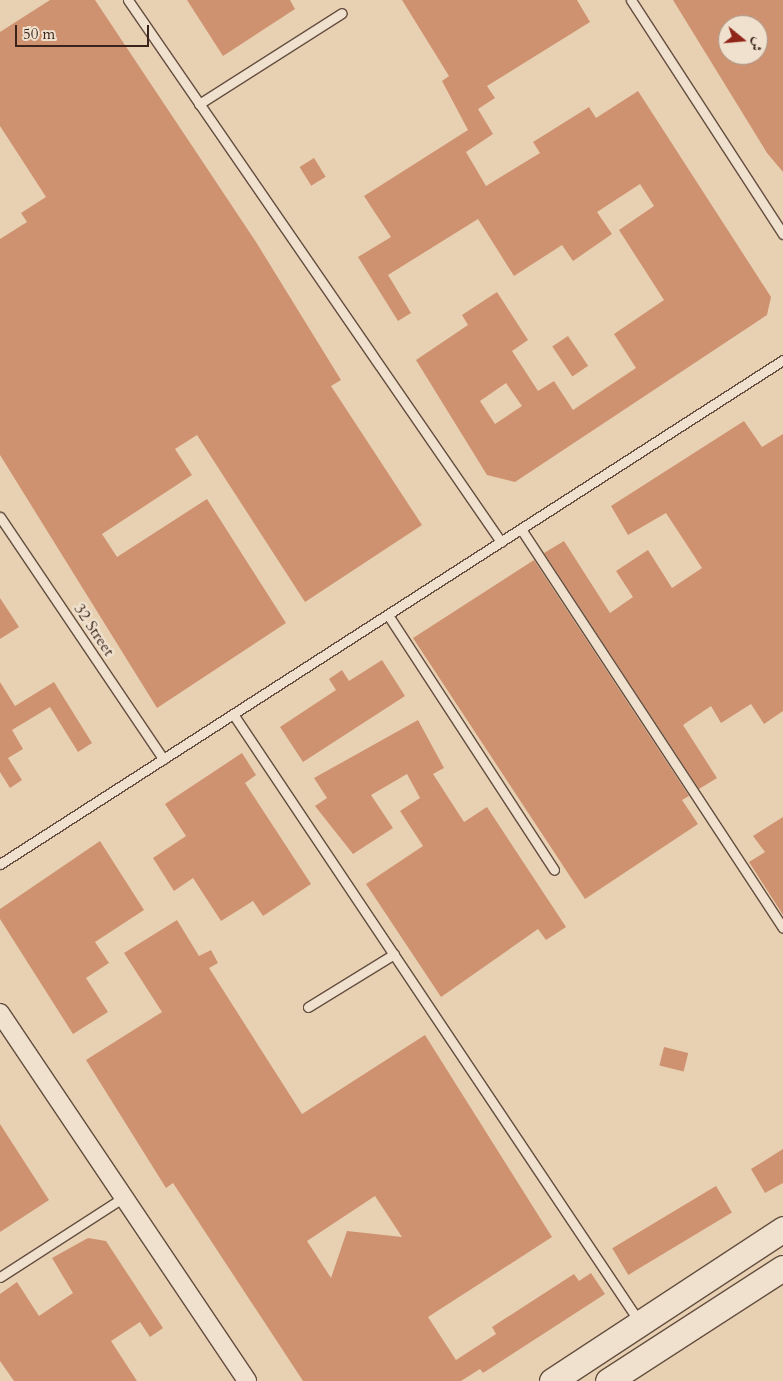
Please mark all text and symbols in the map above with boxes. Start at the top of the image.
scale bar [18,15,151,47]
north arrow [718,15,768,65]
text: 50 m [23,24,55,44]
text: ش [746,35,768,54]
street label: 32 Street [69,600,119,660]

